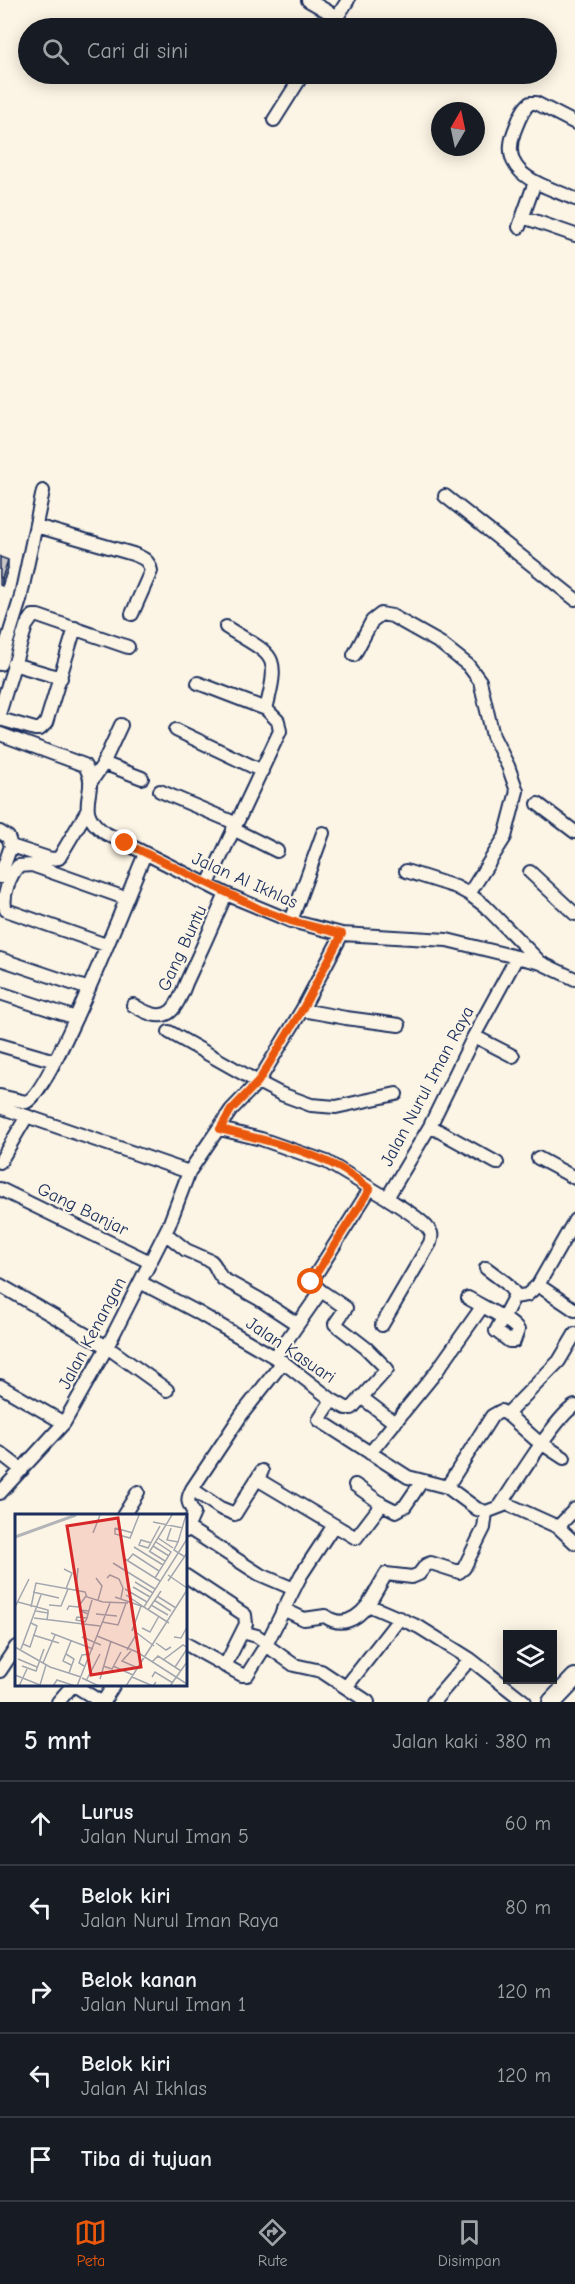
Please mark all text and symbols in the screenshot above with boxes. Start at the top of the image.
search box [18,18,557,84]
icon: search [39,35,72,68]
text: Cari di sini [87,38,188,64]
north arrow [431,102,485,156]
route end [111,829,137,855]
street label: Jalan Al Ikhlas [189,848,301,913]
street label: Gang Buntu [153,902,211,994]
street label: Jalan Nurul Iman Raya [376,1003,479,1170]
street label: Gang Banjar [34,1178,133,1241]
route start [297,1268,323,1294]
street label: Jalan Kenangan [54,1274,131,1393]
street label: Jalan Kasuari [242,1313,339,1388]
inset map [15,1514,188,1687]
map controls [503,1630,557,1684]
button: layers [503,1630,557,1684]
text: 5 mnt [24,1726,90,1756]
text: Jalan kaki · 380 m [393,1730,551,1753]
text: Lurus [81,1799,133,1825]
icon: ahead [24,1807,57,1840]
text: 60 m [505,1812,551,1835]
text: Jalan Nurul Iman 5 [81,1825,249,1848]
text: Belok kiri [81,1883,171,1909]
icon: left [24,1891,57,1924]
text: 80 m [505,1896,551,1919]
text: Jalan Nurul Iman Raya [81,1909,279,1932]
text: Belok kanan [81,1967,197,1993]
icon: right [24,1975,57,2008]
text: 120 m [497,1980,551,2003]
text: Jalan Nurul Iman 1 [81,1993,246,2016]
text: Belok kiri [81,2051,171,2077]
icon: left [24,2059,57,2092]
text: 120 m [497,2064,551,2087]
text: Jalan Al Ikhlas [81,2077,207,2100]
icon: arrive [24,2143,57,2176]
text: Tiba di tujuan [81,2146,212,2172]
tab: Peta [74,2216,107,2270]
tab: Rute [256,2216,289,2270]
tab: Disimpan [438,2216,501,2270]

